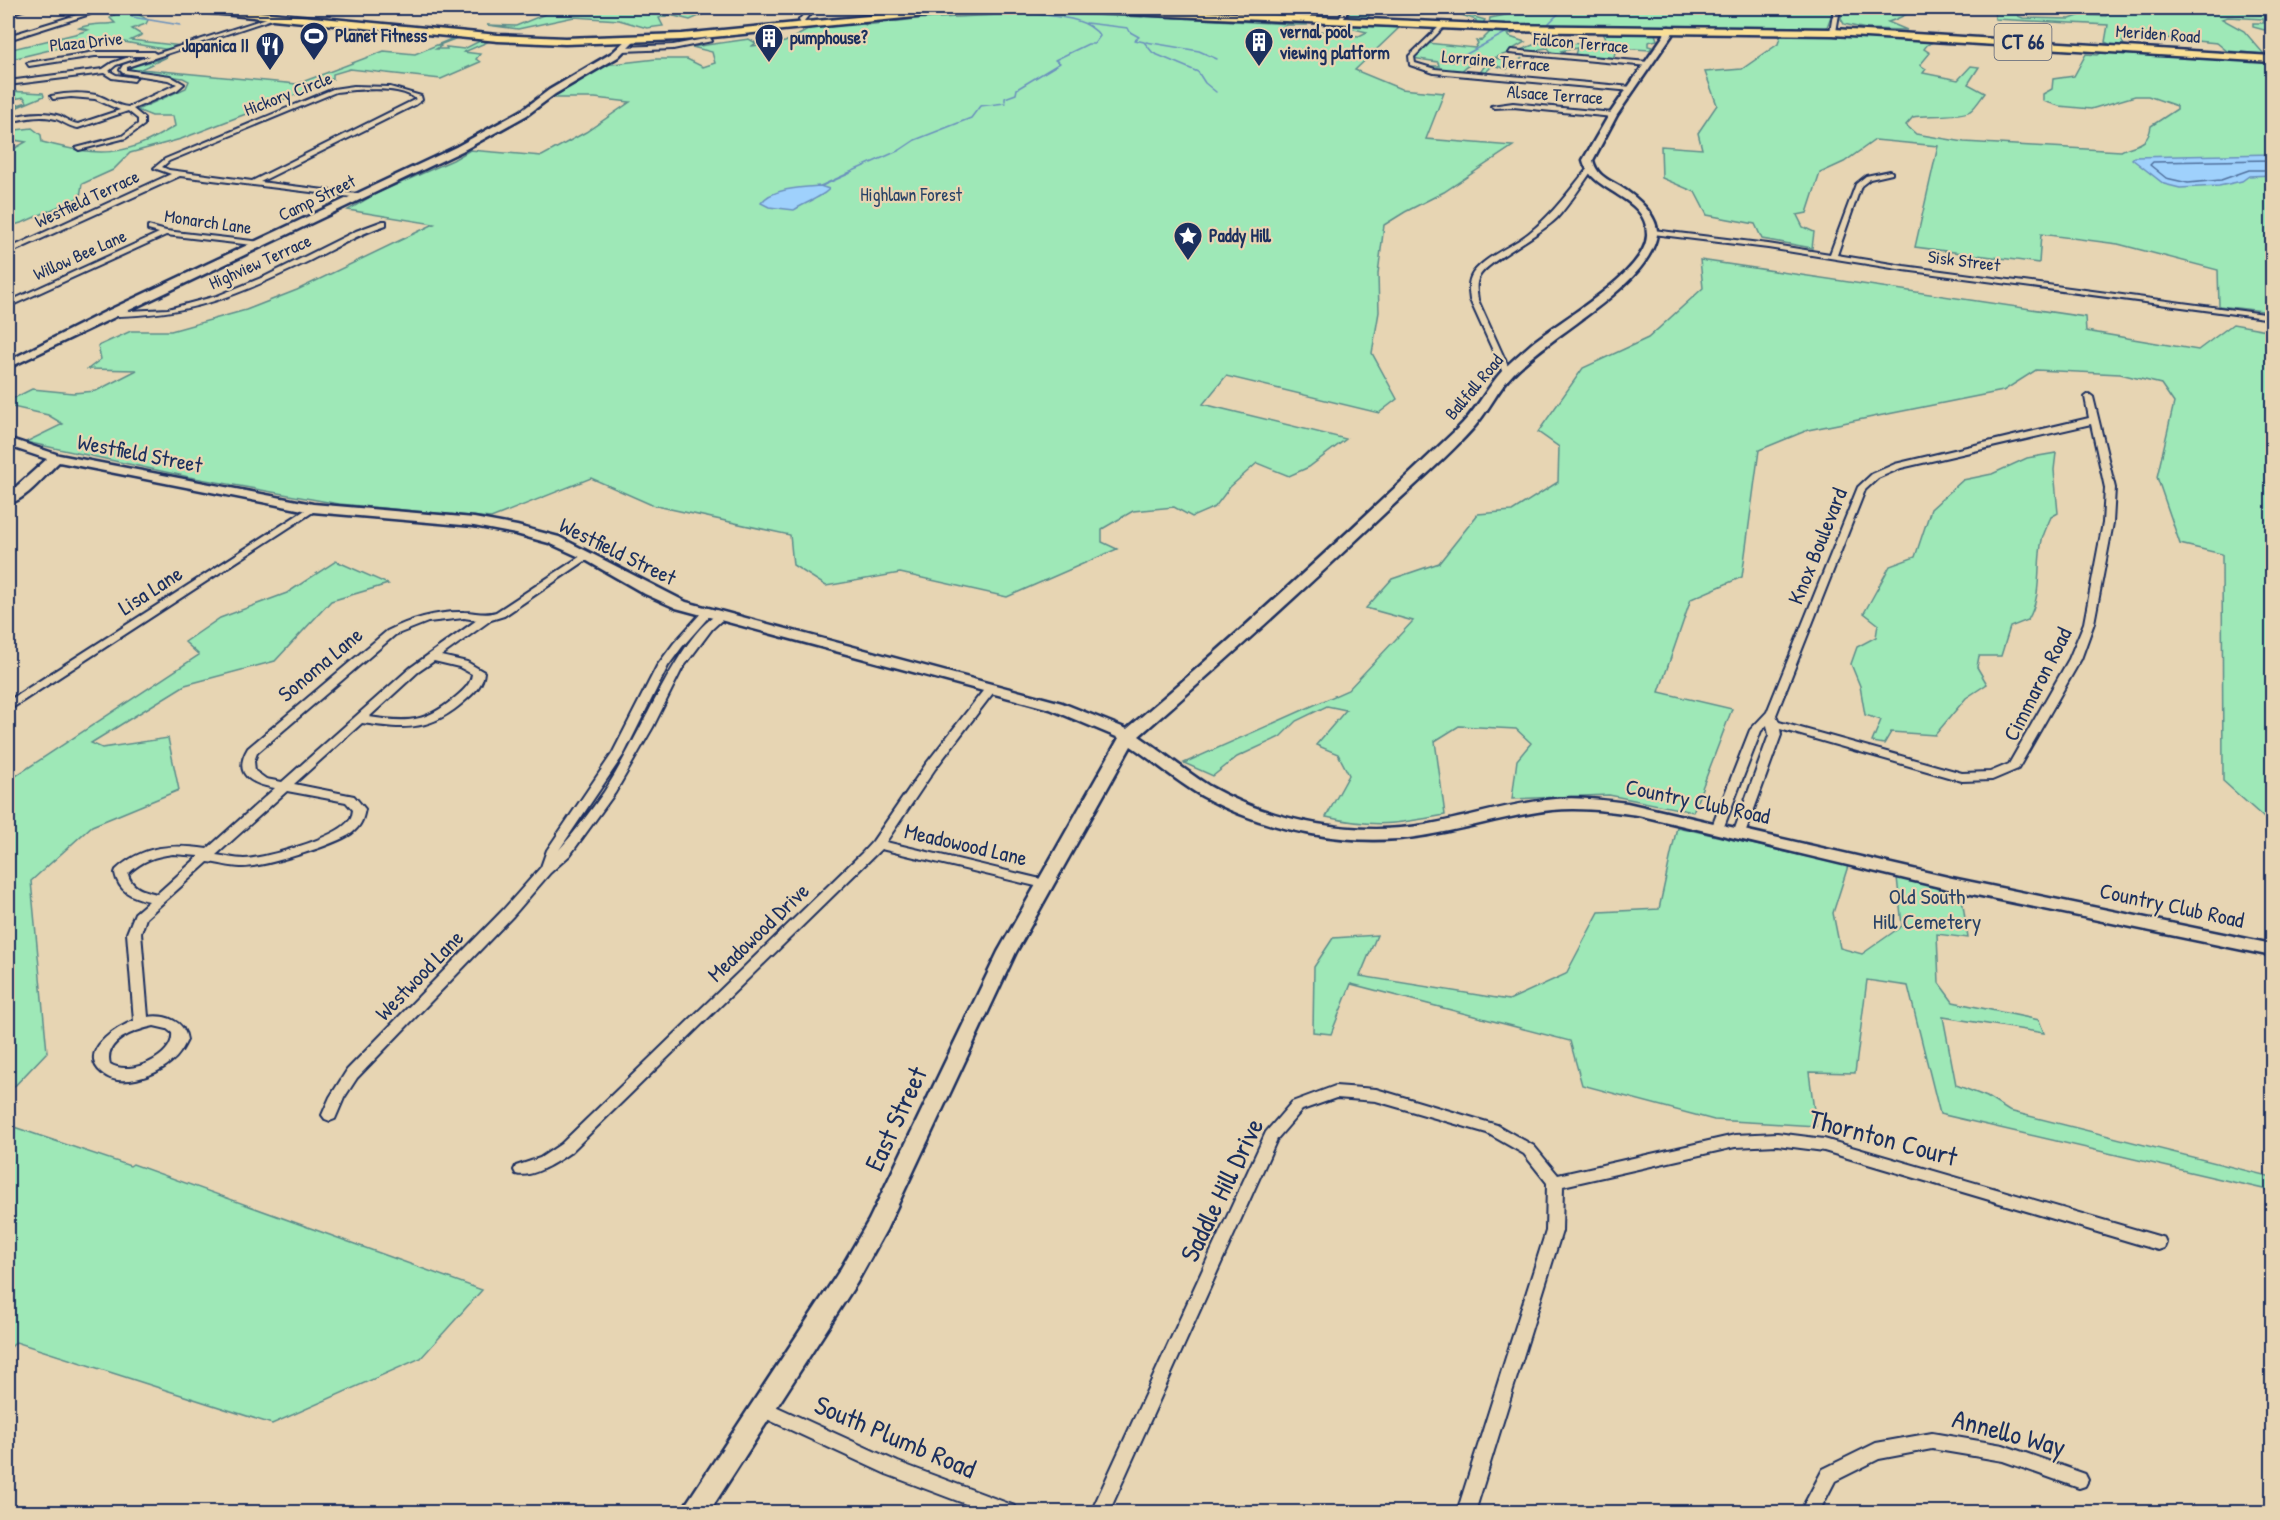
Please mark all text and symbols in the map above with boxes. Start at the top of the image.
street label: Meriden Road [2115,18,2201,49]
place label: vernal pool viewing platform [1279,19,1390,66]
sports icon: Planet Fitness [298,20,330,62]
building icon: pumphouse? [753,22,785,64]
place label: Planet Fitness [335,23,427,48]
road number: CT 66 [1994,24,2052,60]
street label: Plaza Drive [48,25,124,58]
place label: pumphouse? [790,25,868,51]
building icon: vernal pool viewing platform [1243,26,1275,68]
street label: Falcon Terrace [1531,26,1630,59]
restaurant icon: Japanica II [254,30,286,72]
place label: Japanica II [182,33,249,59]
street label: Lorraine Terrace [1441,43,1551,78]
street label: Hickory Circle [240,65,336,122]
street label: Alsace Terrace [1506,79,1604,110]
street label: Westfield Terrace [31,163,143,234]
street label: Camp Street [274,168,360,227]
park label: Highlawn Forest [860,182,963,207]
street label: Monarch Lane [163,203,253,240]
place icon: Paddy Hill [1172,220,1204,262]
street label: Willow Bee Lane [29,223,130,286]
place label: Paddy Hill [1209,223,1272,249]
street label: Highview Terrace [205,228,315,295]
street label: Sisk Street [1926,244,2002,277]
street label: Ballfall Road [1439,348,1509,425]
street label: Westfield Street [75,426,205,480]
street label: Knox Boulevard [1780,483,1854,609]
street label: Westfield Street [555,510,682,592]
street label: Lisa Lane [112,558,188,622]
street label: Sonoma Lane [271,620,369,708]
street label: Cimmaron Road [1996,622,2079,746]
street label: Country Club Road [1623,771,1773,831]
street label: Meadowood Lane [902,815,1031,873]
street label: Country Club Road [2097,875,2247,935]
street label: Meadowood Drive [701,876,816,988]
park label: Old South Hill Cemetery [1873,881,1981,936]
street label: Westwood Lane [368,923,470,1027]
street label: East Street [855,1060,935,1177]
street label: Thornton Court [1805,1100,1962,1174]
street label: Saddle Hill Drive [1171,1112,1271,1267]
street label: South Plumb Road [809,1386,982,1486]
street label: Annello Way [1948,1400,2070,1465]

